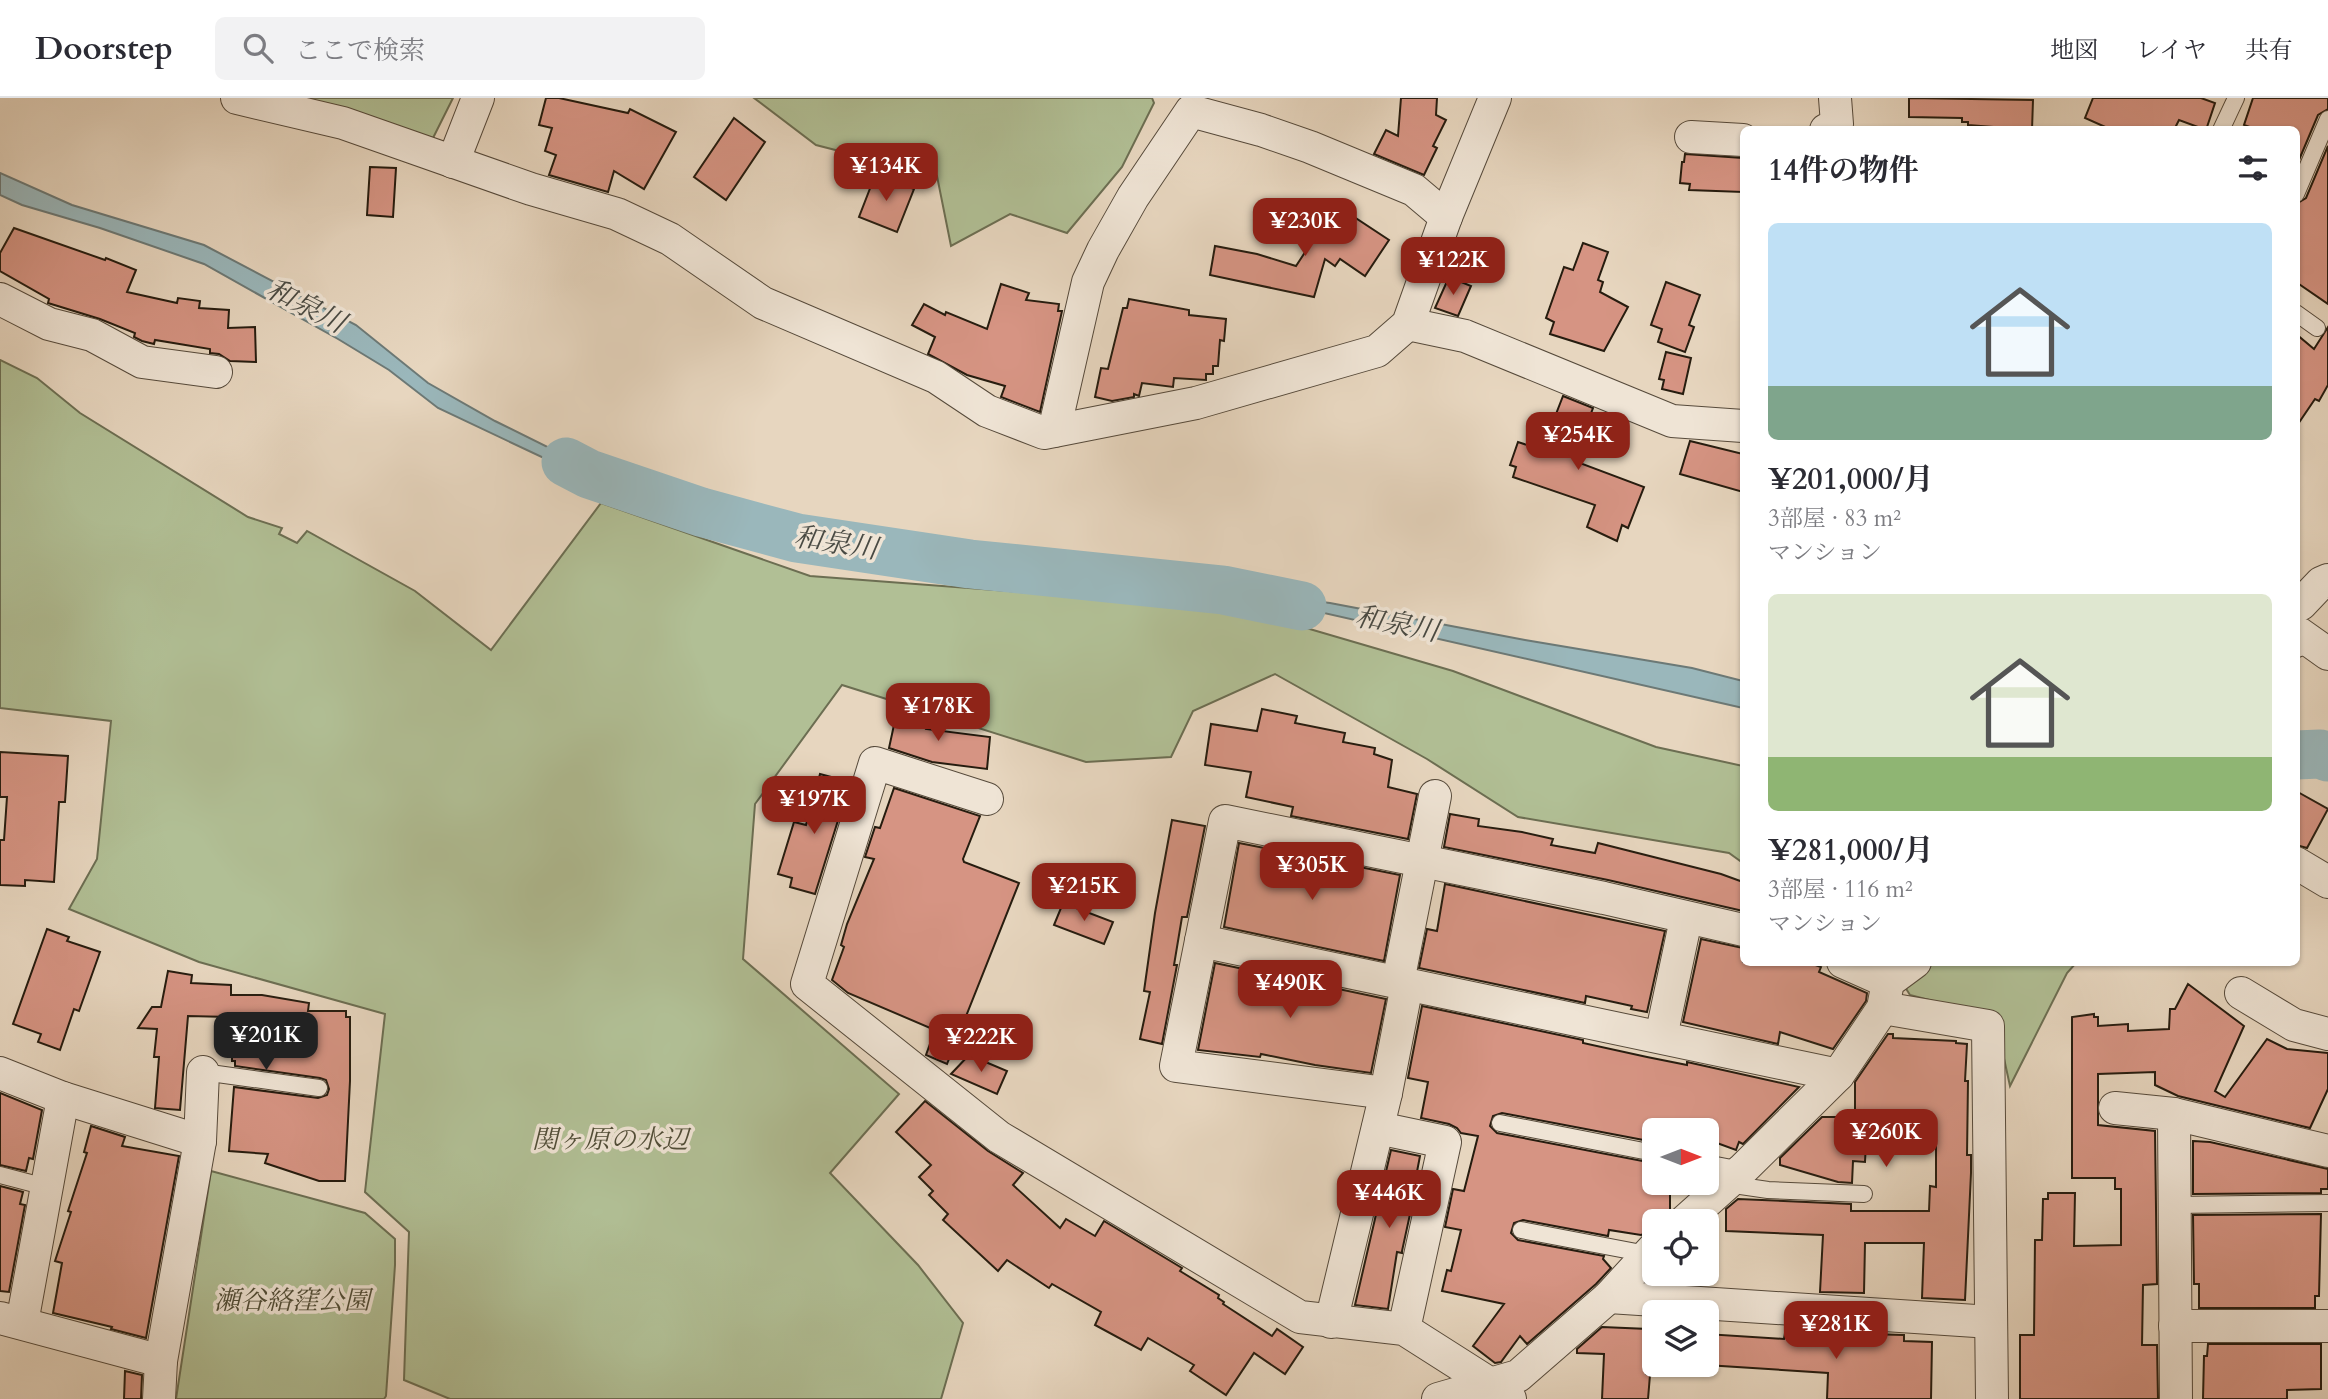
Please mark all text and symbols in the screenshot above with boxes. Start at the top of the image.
search box [215,17,705,80]
text: Doorstep [35,26,173,71]
icon: search [239,29,277,67]
text: ここで検索 [295,33,425,68]
text: 地図 [2050,34,2098,67]
text: レイヤ [2136,34,2207,67]
text: 共有 [2245,34,2293,67]
pin: ¥134K [837,144,935,203]
icon: filters [2234,149,2272,187]
text: ¥134K [850,150,922,181]
text: 14件の物件 [1768,150,1919,191]
pin: ¥230K [1256,198,1354,258]
text: ¥230K [1269,205,1341,236]
pin: ¥122K [1404,238,1502,297]
text: ¥122K [1417,244,1489,275]
icon: home [1957,269,2083,395]
water label: 和泉川 [260,270,355,343]
pin: ¥254K [1529,412,1627,472]
text: ¥254K [1542,419,1614,450]
text: ¥201,000/月 [1768,459,1934,500]
text: 3部屋 · 83 m² [1768,503,1901,534]
water label: 和泉川 [792,518,883,569]
text: マンション [1768,537,1882,568]
water label: 和泉川 [1352,597,1445,651]
icon: home [1957,640,2083,766]
pin: ¥178K [889,684,987,743]
text: ¥178K [902,690,974,721]
pin: ¥197K [765,776,863,836]
text: ¥197K [778,783,850,814]
text: ¥281,000/月 [1768,830,1934,871]
pin: ¥305K [1263,842,1361,902]
text: ¥305K [1276,849,1348,880]
pin: ¥215K [1035,864,1133,923]
text: ¥215K [1048,870,1120,901]
text: 3部屋 · 116 m² [1768,874,1913,905]
text: マンション [1768,908,1882,939]
pin: ¥490K [1241,960,1339,1020]
text: ¥490K [1254,967,1326,998]
pin: ¥201K [217,1012,315,1072]
pin: ¥222K [932,1014,1030,1074]
text: ¥201K [230,1019,302,1050]
text: ¥222K [945,1021,1017,1052]
pin: ¥260K [1837,1110,1935,1169]
text: ¥260K [1850,1116,1922,1147]
north arrow [1642,1118,1718,1195]
map controls [1642,1118,1719,1377]
park label: 関ヶ原の水辺 [532,1122,692,1157]
pin: ¥446K [1340,1170,1438,1230]
text: ¥446K [1353,1177,1425,1208]
button: locate [1642,1209,1719,1286]
park label: 瀬谷絡窪公園 [214,1283,374,1318]
button: layers [1642,1300,1719,1377]
pin: ¥281K [1787,1302,1885,1361]
text: ¥281K [1800,1308,1872,1339]

